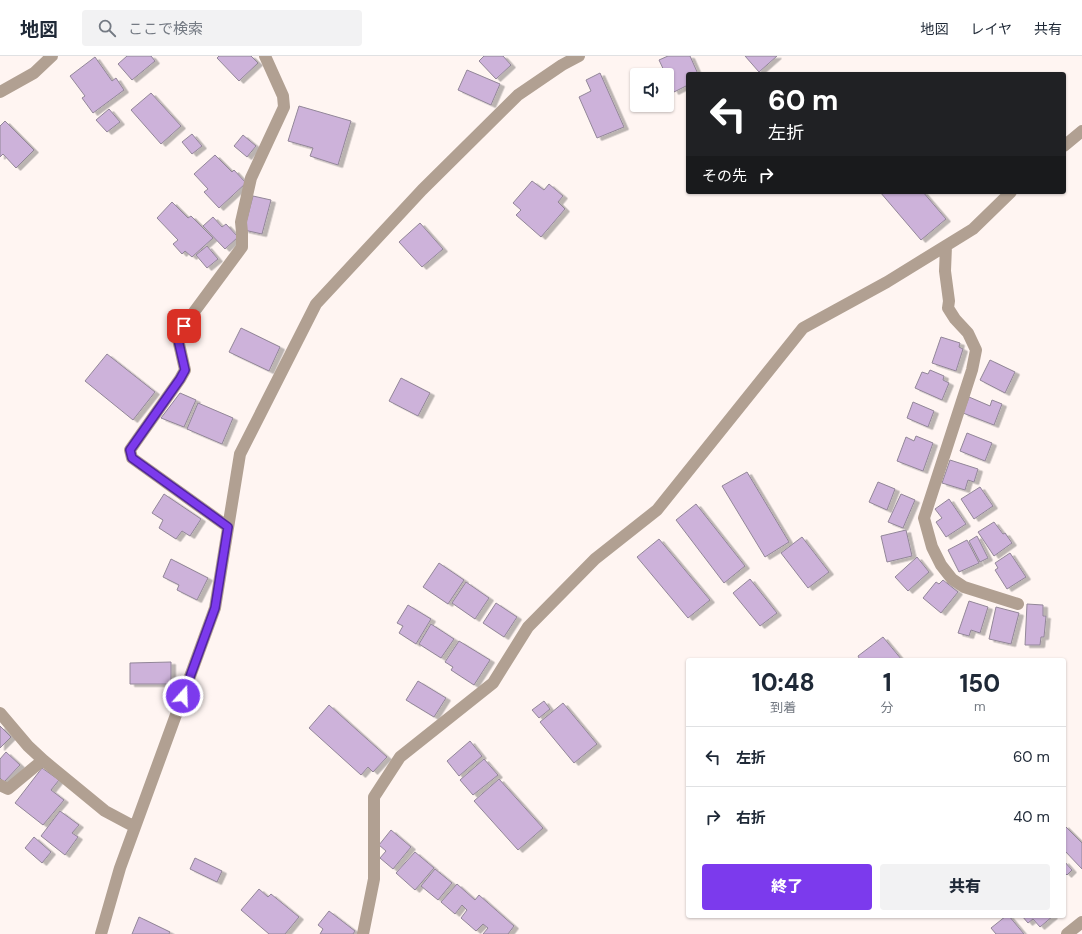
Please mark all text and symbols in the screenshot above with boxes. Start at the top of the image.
search box [82,10,362,46]
text: 地図 [20,17,58,42]
icon: search [96,17,118,39]
text: ここで検索 [128,19,203,39]
text: 地図 [920,20,948,38]
text: レイヤ [970,20,1012,38]
text: 共有 [1034,20,1062,38]
map controls [630,68,674,112]
button: sound [630,68,674,112]
text: 60 m [768,82,838,119]
icon: left [702,88,754,140]
text: 左折 [768,121,804,145]
icon: right [755,164,777,186]
text: その先 [702,166,747,186]
pin [167,309,201,343]
icon: arrive [173,315,195,337]
text: 10:48 [752,667,815,698]
text: 1 [883,667,892,698]
text: 150 [959,668,1000,699]
position arrow [162,675,204,717]
text: m [974,698,986,715]
text: 到着 [770,699,796,716]
text: 分 [881,699,894,716]
icon: left [702,746,724,768]
text: 60 m [1013,747,1050,767]
text: 左折 [736,748,766,768]
icon: right [702,806,724,828]
text: 40 m [1013,807,1050,827]
text: 右折 [736,808,766,828]
button: 終了 [702,864,872,910]
button: 共有 [880,864,1050,910]

